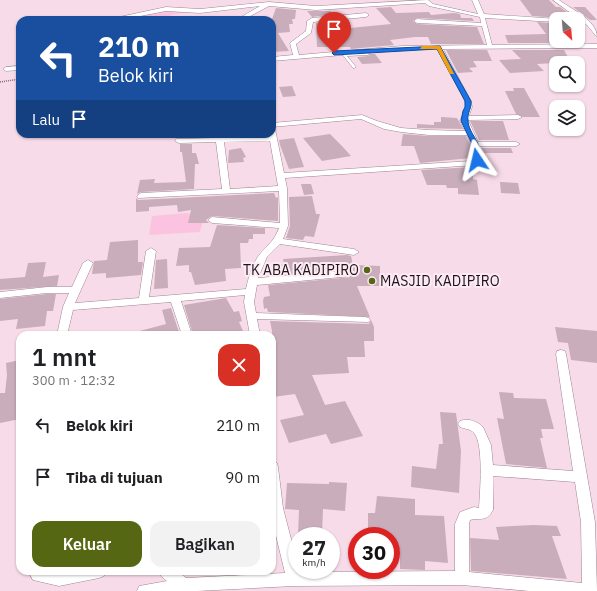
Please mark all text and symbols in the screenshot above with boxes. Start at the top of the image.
pin [317,12,351,53]
north arrow [549,12,585,48]
map controls [549,12,585,136]
icon: arrive [323,18,345,40]
text: 210 m [98,28,180,65]
icon: left [32,32,84,84]
button: search [549,56,585,92]
text: Belok kiri [98,64,173,87]
button: layers [549,100,585,136]
icon: arrive [68,108,90,130]
text: Lalu [32,110,60,129]
position arrow [456,139,498,181]
place label: TK ABA KADIPIRO [243,261,359,279]
marker: TK ABA KADIPIRO [362,265,372,275]
place label: MASJID KADIPIRO [380,272,500,290]
marker: MASJID KADIPIRO [367,276,377,286]
text: 1 mnt [32,341,96,373]
button: close [218,344,260,386]
text: 300 m · 12:32 [32,372,115,389]
icon: left [32,414,54,436]
text: Belok kiri [66,416,133,435]
text: 210 m [216,416,260,435]
icon: arrive [32,466,54,488]
text: Tiba di tujuan [66,468,163,487]
text: 90 m [225,468,260,487]
button: Keluar [32,521,142,567]
button: Bagikan [150,521,260,567]
speed limit sign: 30 [348,527,400,579]
text: 27 [302,534,326,561]
text: km/h [302,556,326,569]

